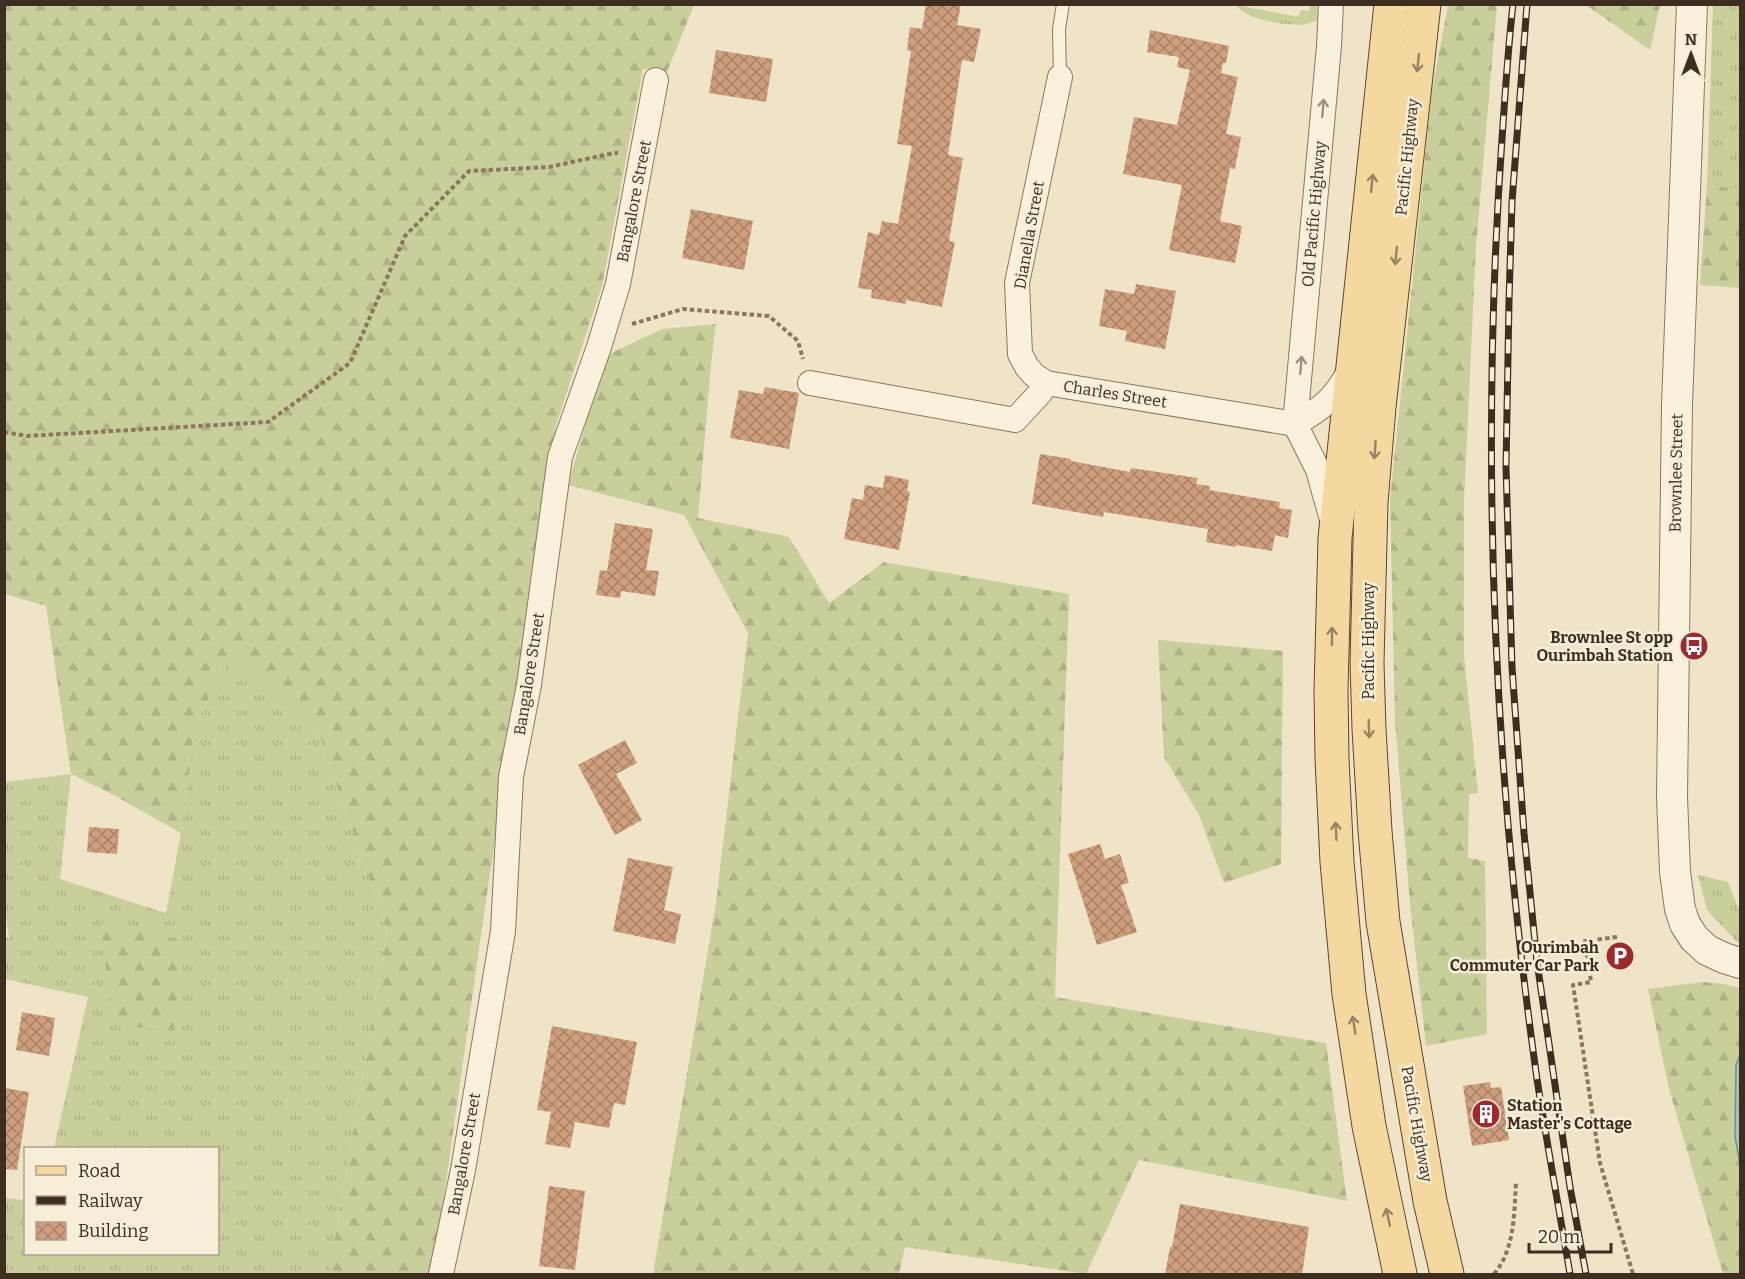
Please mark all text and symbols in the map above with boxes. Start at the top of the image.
north arrow [1661,24,1721,84]
text: N [1685,30,1697,49]
one-way arrow [1412,52,1423,72]
street label: Pacific Highway [1391,97,1423,216]
one-way arrow [1318,99,1329,119]
street label: Bangalore Street [613,138,655,264]
street label: Old Pacific Highway [1298,140,1330,288]
one-way arrow [1367,174,1378,193]
street label: Dianella Street [1010,179,1048,291]
one-way arrow [1390,246,1401,266]
one-way arrow [1296,356,1307,376]
street label: Charles Street [1062,376,1168,412]
street label: Brownlee Street [1665,413,1687,533]
one-way arrow [1370,440,1381,460]
street label: Pacific Highway [1359,582,1378,700]
street label: Bangalore Street [510,611,548,737]
one-way arrow [1326,627,1338,647]
place label: Brownlee St opp Ourimbah Station [1536,628,1674,665]
bus stop icon: Brownlee St opp Ourimbah Station [1678,630,1710,662]
one-way arrow [1363,719,1375,739]
one-way arrow [1330,822,1341,842]
place label: Ourimbah Commuter Car Park [1450,938,1599,975]
parking icon: Ourimbah Commuter Car Park [1604,940,1636,972]
one-way arrow [1348,1016,1359,1036]
street label: Pacific Highway [1397,1064,1437,1184]
street label: Bangalore Street [444,1091,484,1217]
place label: Station Master's Cottage [1507,1096,1632,1133]
building icon: Station Master's Cottage [1470,1098,1502,1130]
legend [24,1147,219,1255]
text: Road [78,1160,121,1182]
text: Railway [78,1190,143,1212]
one-way arrow [1382,1208,1393,1228]
scale bar [1529,1216,1612,1254]
text: Building [78,1220,149,1242]
text: 20 m [1538,1226,1580,1248]

